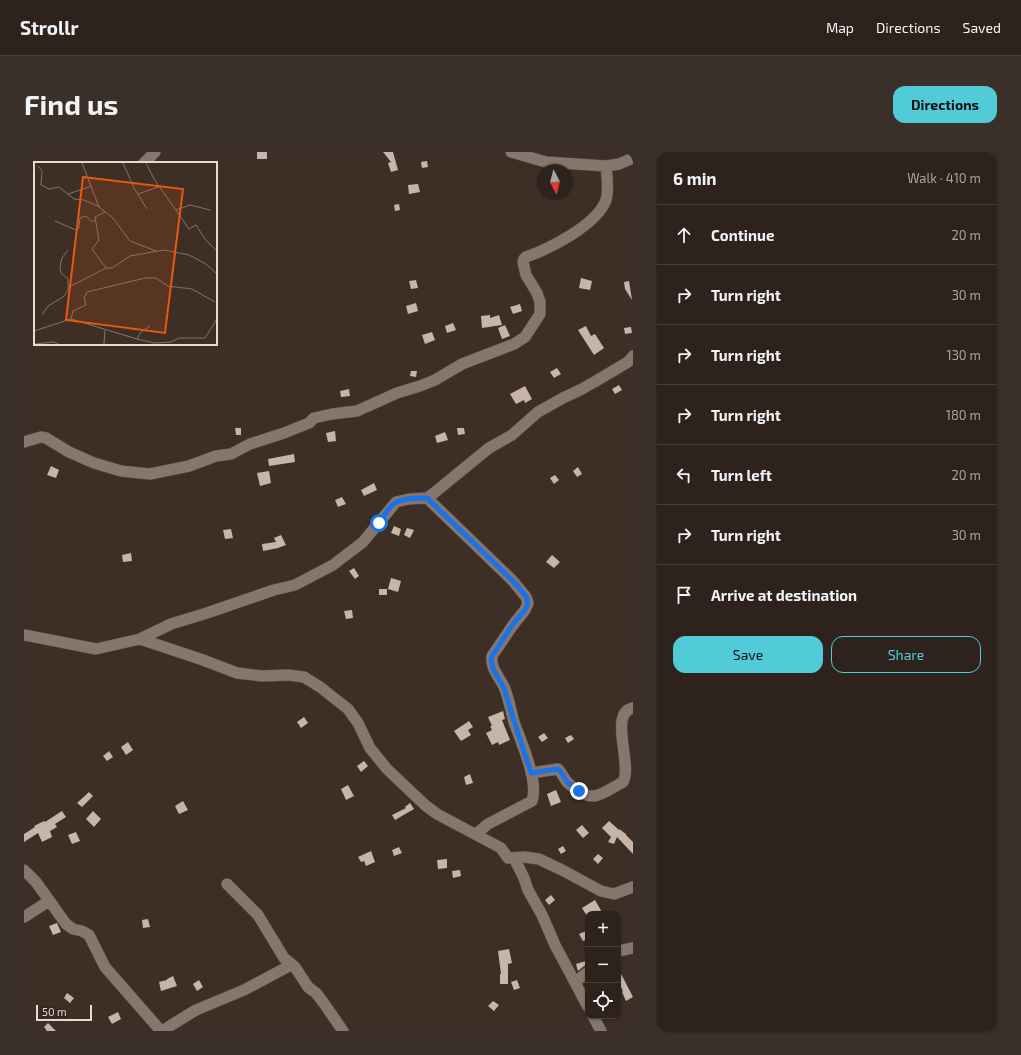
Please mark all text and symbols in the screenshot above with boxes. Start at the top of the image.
text: Strollr [20,16,79,39]
text: Map [826,19,854,36]
text: Directions [876,19,941,36]
text: Saved [963,19,1001,36]
button: Directions [893,86,997,123]
text: Find us [24,87,118,121]
inset map [34,162,217,345]
north arrow [537,164,573,200]
text: 6 min [673,168,717,188]
text: Walk · 410 m [907,170,981,186]
icon: ahead [673,224,695,246]
text: Continue [711,226,774,244]
text: 20 m [952,227,981,243]
icon: right [673,284,695,306]
text: Turn right [711,286,781,304]
text: 30 m [952,287,981,303]
icon: right [673,344,695,366]
text: Turn right [711,346,781,364]
text: 130 m [946,347,981,363]
icon: right [673,404,695,426]
text: Turn right [711,406,781,424]
text: 180 m [946,407,981,423]
icon: left [673,464,695,486]
text: Turn left [711,466,772,484]
text: 20 m [952,467,981,483]
route start [370,514,388,532]
icon: right [673,524,695,546]
text: Turn right [711,526,781,544]
text: 30 m [952,527,981,543]
icon: arrive [673,584,695,606]
text: Arrive at destination [711,586,857,604]
button: Save [673,636,823,673]
button: Share [831,636,981,673]
route end [570,782,588,800]
map controls [585,911,621,1019]
button: + [585,911,621,947]
button: − [585,947,621,983]
button: locate [585,983,621,1019]
scale bar [36,1003,92,1022]
text: 50 m [42,1005,67,1018]

